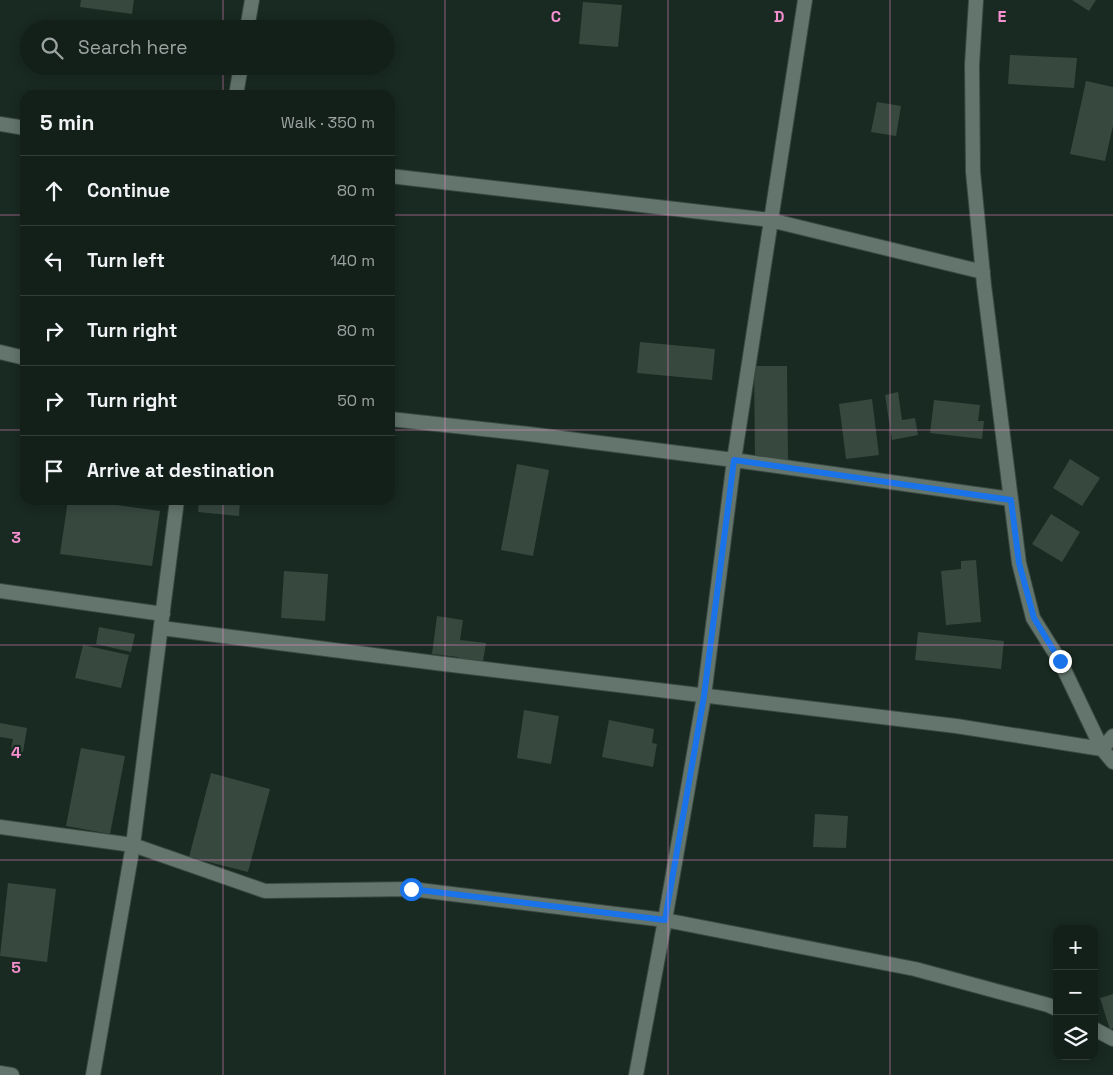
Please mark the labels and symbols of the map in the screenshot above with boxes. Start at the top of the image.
text: C [551,6,561,27]
text: D [774,6,784,27]
text: E [998,6,1007,27]
text: 3 [11,527,21,548]
route end [1049,650,1072,673]
text: 4 [11,742,21,763]
route start [400,878,423,901]
text: 5 [11,957,21,978]

